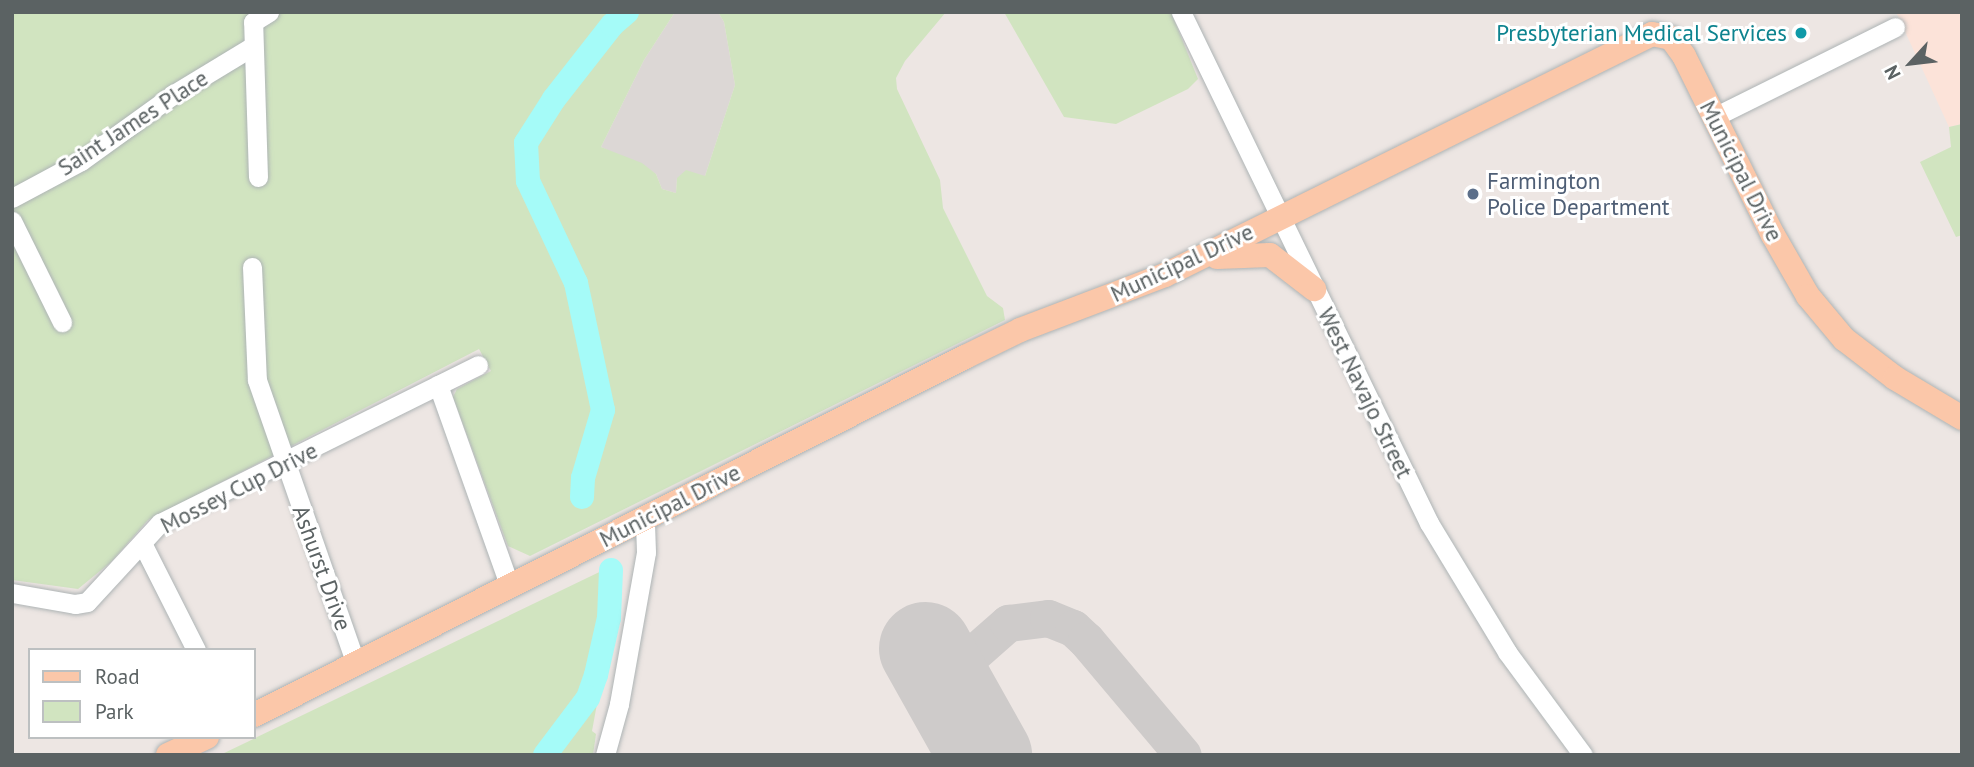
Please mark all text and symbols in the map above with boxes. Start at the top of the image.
place label: Presbyterian Medical Services [1496,19,1787,47]
marker: Presbyterian Medical Services [1793,25,1809,41]
north arrow [1876,28,1946,98]
text: N [1879,62,1906,84]
street label: Saint James Place [53,64,213,182]
street label: Municipal Drive [1694,96,1788,246]
place label: Farmington Police Department [1487,167,1670,221]
marker: Farmington Police Department [1465,186,1481,202]
street label: Municipal Drive [1106,218,1258,308]
street label: West Navajo Street [1312,303,1418,483]
street label: Mossey Cup Drive [156,436,322,540]
street label: Municipal Drive [595,459,745,553]
street label: Ashurst Drive [287,502,357,634]
legend [28,648,256,739]
text: Road [95,663,139,690]
text: Park [95,698,134,725]

